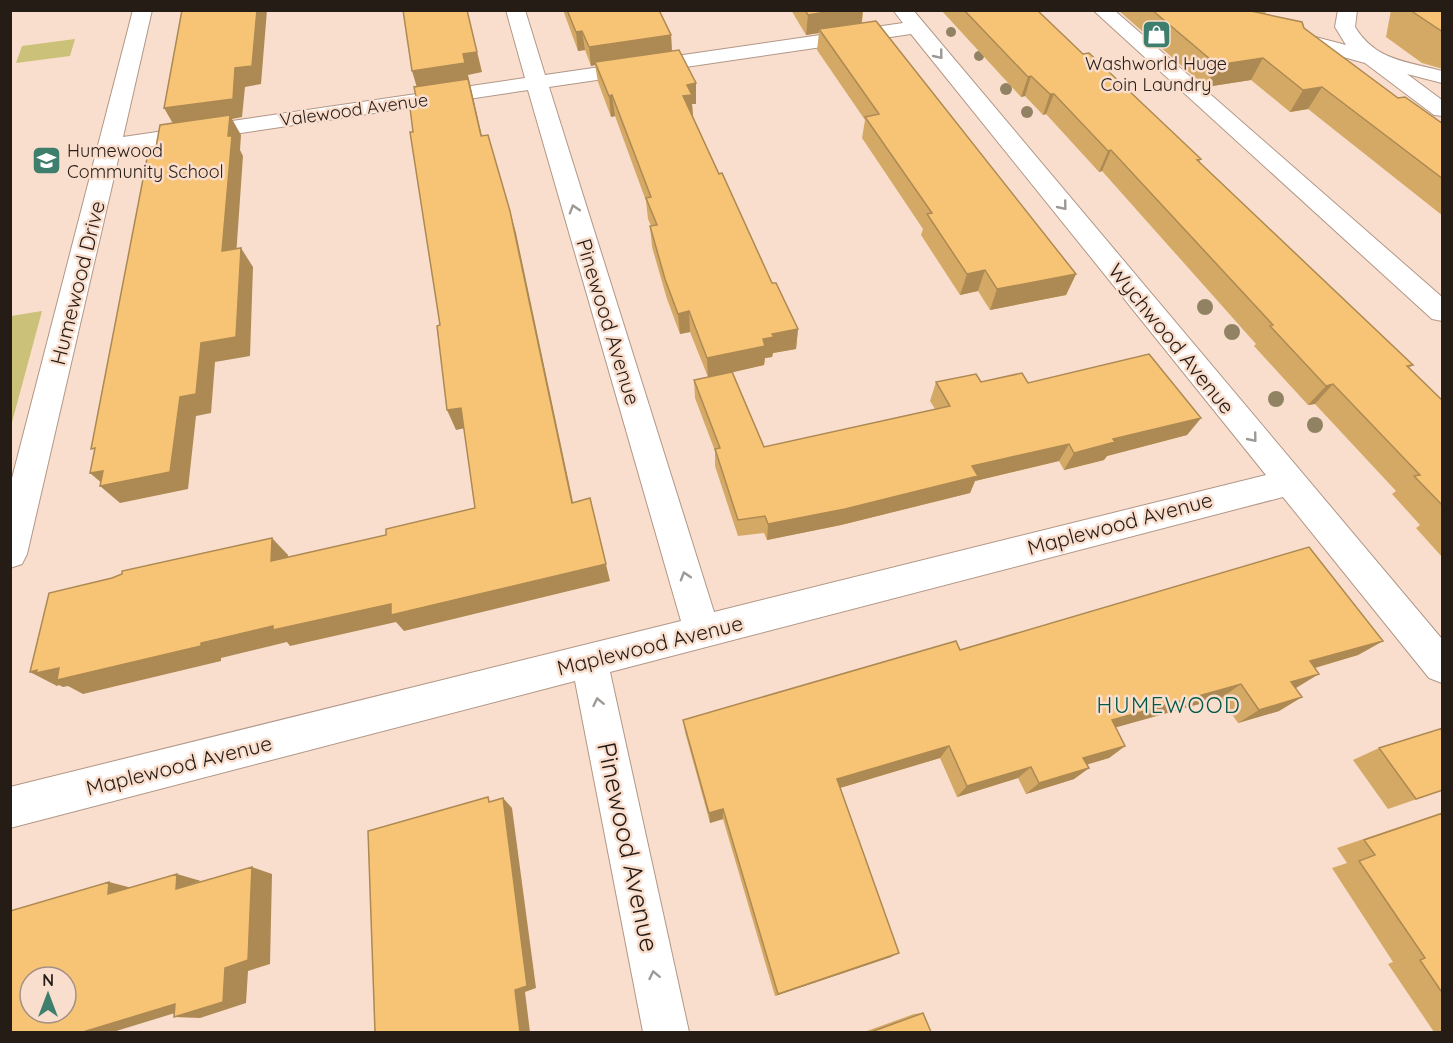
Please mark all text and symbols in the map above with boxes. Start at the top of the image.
shop icon: Washworld Huge Coin Laundry [1140,19,1172,51]
one-way arrow [932,48,943,59]
place label: Washworld Huge Coin Laundry [1085,52,1227,96]
street label: Valewood Avenue [278,88,430,131]
place label: Humewood Community School [67,139,224,183]
school or university icon: Humewood Community School [30,145,62,177]
street label: Humewood Drive [44,198,110,368]
one-way arrow [1055,199,1066,210]
one-way arrow [569,204,581,215]
street label: Pinewood Avenue [571,235,647,408]
street label: Wychwood Avenue [1103,258,1241,419]
one-way arrow [1245,431,1256,442]
street label: Maplewood Avenue [1024,486,1215,560]
one-way arrow [680,571,692,582]
street label: Maplewood Avenue [554,609,745,681]
district label: HUMEWOOD [1097,691,1241,719]
one-way arrow [592,697,605,707]
street label: Maplewood Avenue [83,729,274,801]
street label: Pinewood Avenue [590,739,667,955]
north arrow [18,965,78,1025]
text: N [42,970,54,990]
one-way arrow [648,970,661,980]

